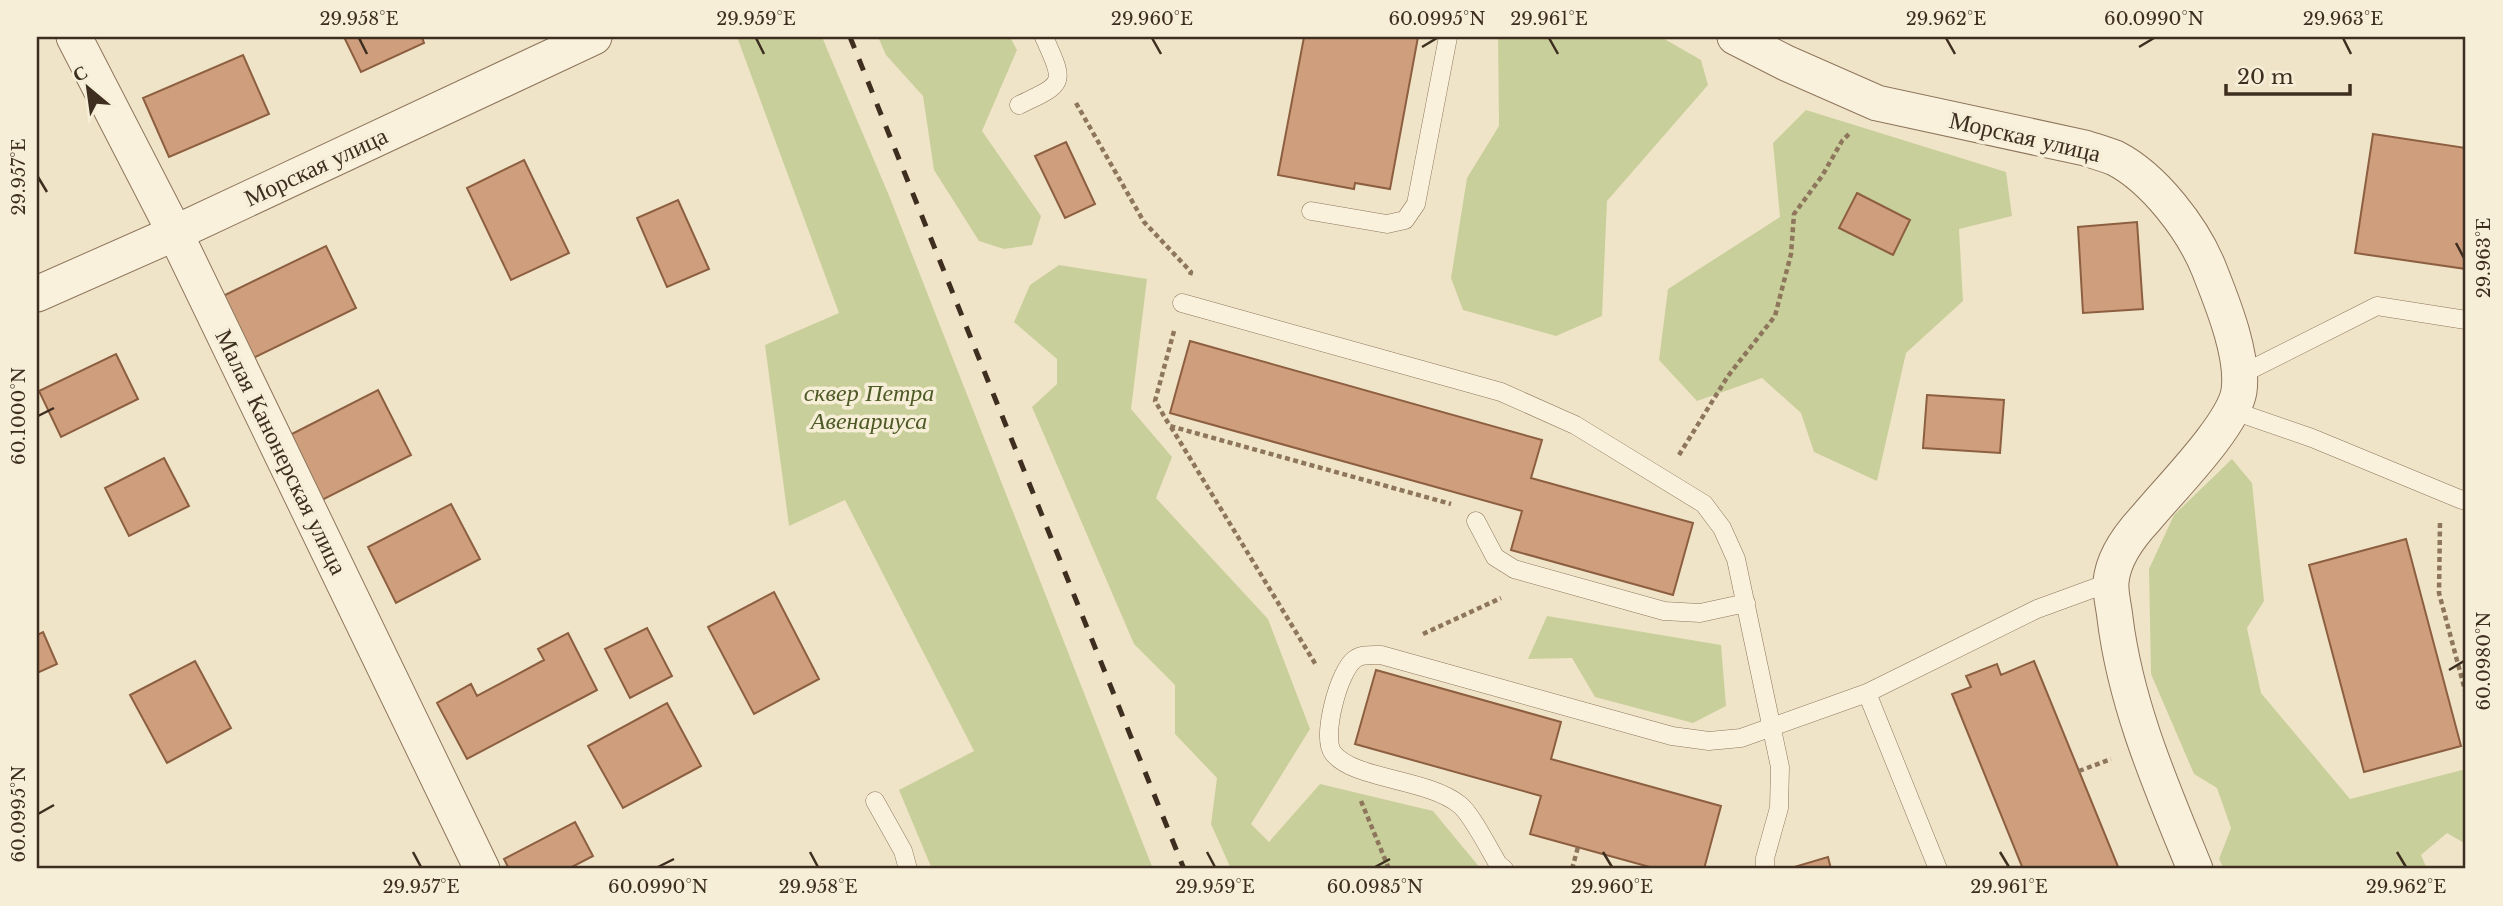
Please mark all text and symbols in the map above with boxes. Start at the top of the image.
text: 29.958°E [320,8,398,30]
text: 29.959°E [716,8,796,30]
text: 29.960°E [1111,8,1193,30]
text: 60.0995°N [1388,8,1486,30]
text: 29.961°E [1510,8,1588,30]
text: 29.962°E [1906,8,1986,30]
text: 60.0990°N [2104,8,2204,30]
text: 29.963°E [2303,8,2383,30]
north arrow [52,52,122,122]
scale bar [2226,52,2351,96]
text: С [68,60,92,87]
text: 20 m [2237,64,2294,90]
street label: Морская улица [1947,105,2104,168]
street label: Морская улица [240,121,392,212]
text: 29.957°E [8,138,30,216]
text: 29.963°E [2473,218,2495,298]
street label: Малая Канонерская улица [209,324,354,579]
text: 60.1000°N [8,367,30,465]
park label: сквер Петра Авенариуса [804,378,934,435]
text: 60.0980°N [2473,611,2495,711]
text: 60.0995°N [8,765,30,863]
text: 29.957°E [382,876,460,898]
text: 60.0990°N [608,876,708,898]
text: 29.958°E [779,876,857,898]
text: 29.959°E [1175,876,1255,898]
text: 60.0985°N [1327,876,1423,898]
text: 29.960°E [1571,876,1653,898]
text: 29.961°E [1970,876,2048,898]
text: 29.962°E [2366,876,2446,898]

